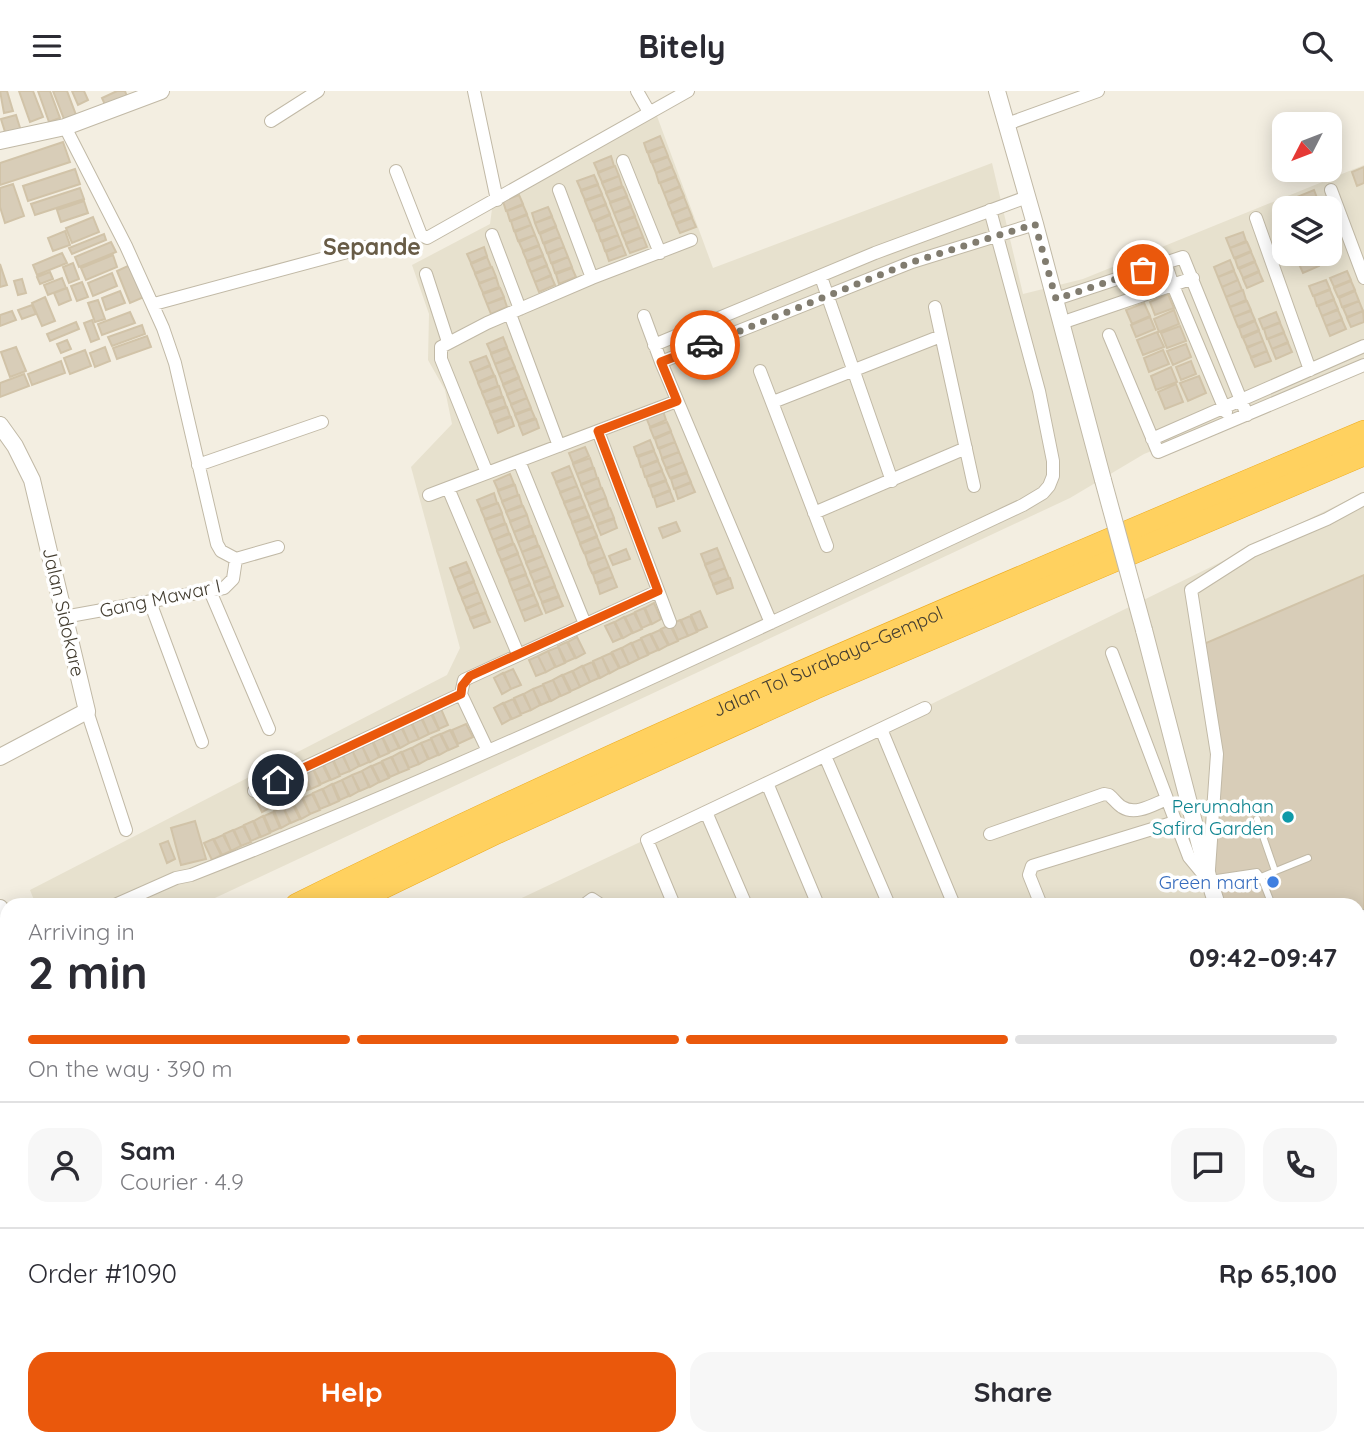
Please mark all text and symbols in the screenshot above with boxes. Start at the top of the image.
text: Bitely [638,26,726,66]
icon: menu [28,27,66,65]
icon: search [1298,27,1336,65]
north arrow [1272,112,1342,182]
map controls [1272,112,1342,266]
button: layers [1272,196,1342,266]
district label: Sepande [323,232,421,261]
pin [1113,240,1173,300]
icon: bag [1124,251,1162,289]
courier [670,310,740,380]
icon: car [686,326,724,364]
street label: Jalan Sidokare [38,545,90,679]
street label: Gang Mawar I [97,573,223,623]
street label: Jalan Tol Surabaya–Gempol [709,600,946,722]
pin [248,750,308,810]
icon: home [259,761,297,799]
place label: Perumahan Safira Garden [1152,794,1274,840]
marker: Perumahan Safira Garden [1280,809,1296,825]
place label: Green mart [1159,870,1259,894]
marker: Green mart [1265,874,1281,890]
text: Arriving in [28,917,135,946]
text: 09:42–09:47 [1189,941,1337,974]
text: 2 min [28,943,148,1001]
text: On the way · 390 m [28,1054,233,1083]
button: person [28,1128,102,1202]
button: chat [1171,1128,1245,1202]
button: phone [1263,1128,1337,1202]
text: Sam [120,1134,176,1167]
text: Courier · 4.9 [120,1167,244,1196]
text: Order #1090 [28,1257,177,1290]
text: Rp 65,100 [1219,1257,1337,1290]
button: Help [28,1352,676,1432]
button: Share [690,1352,1337,1432]

